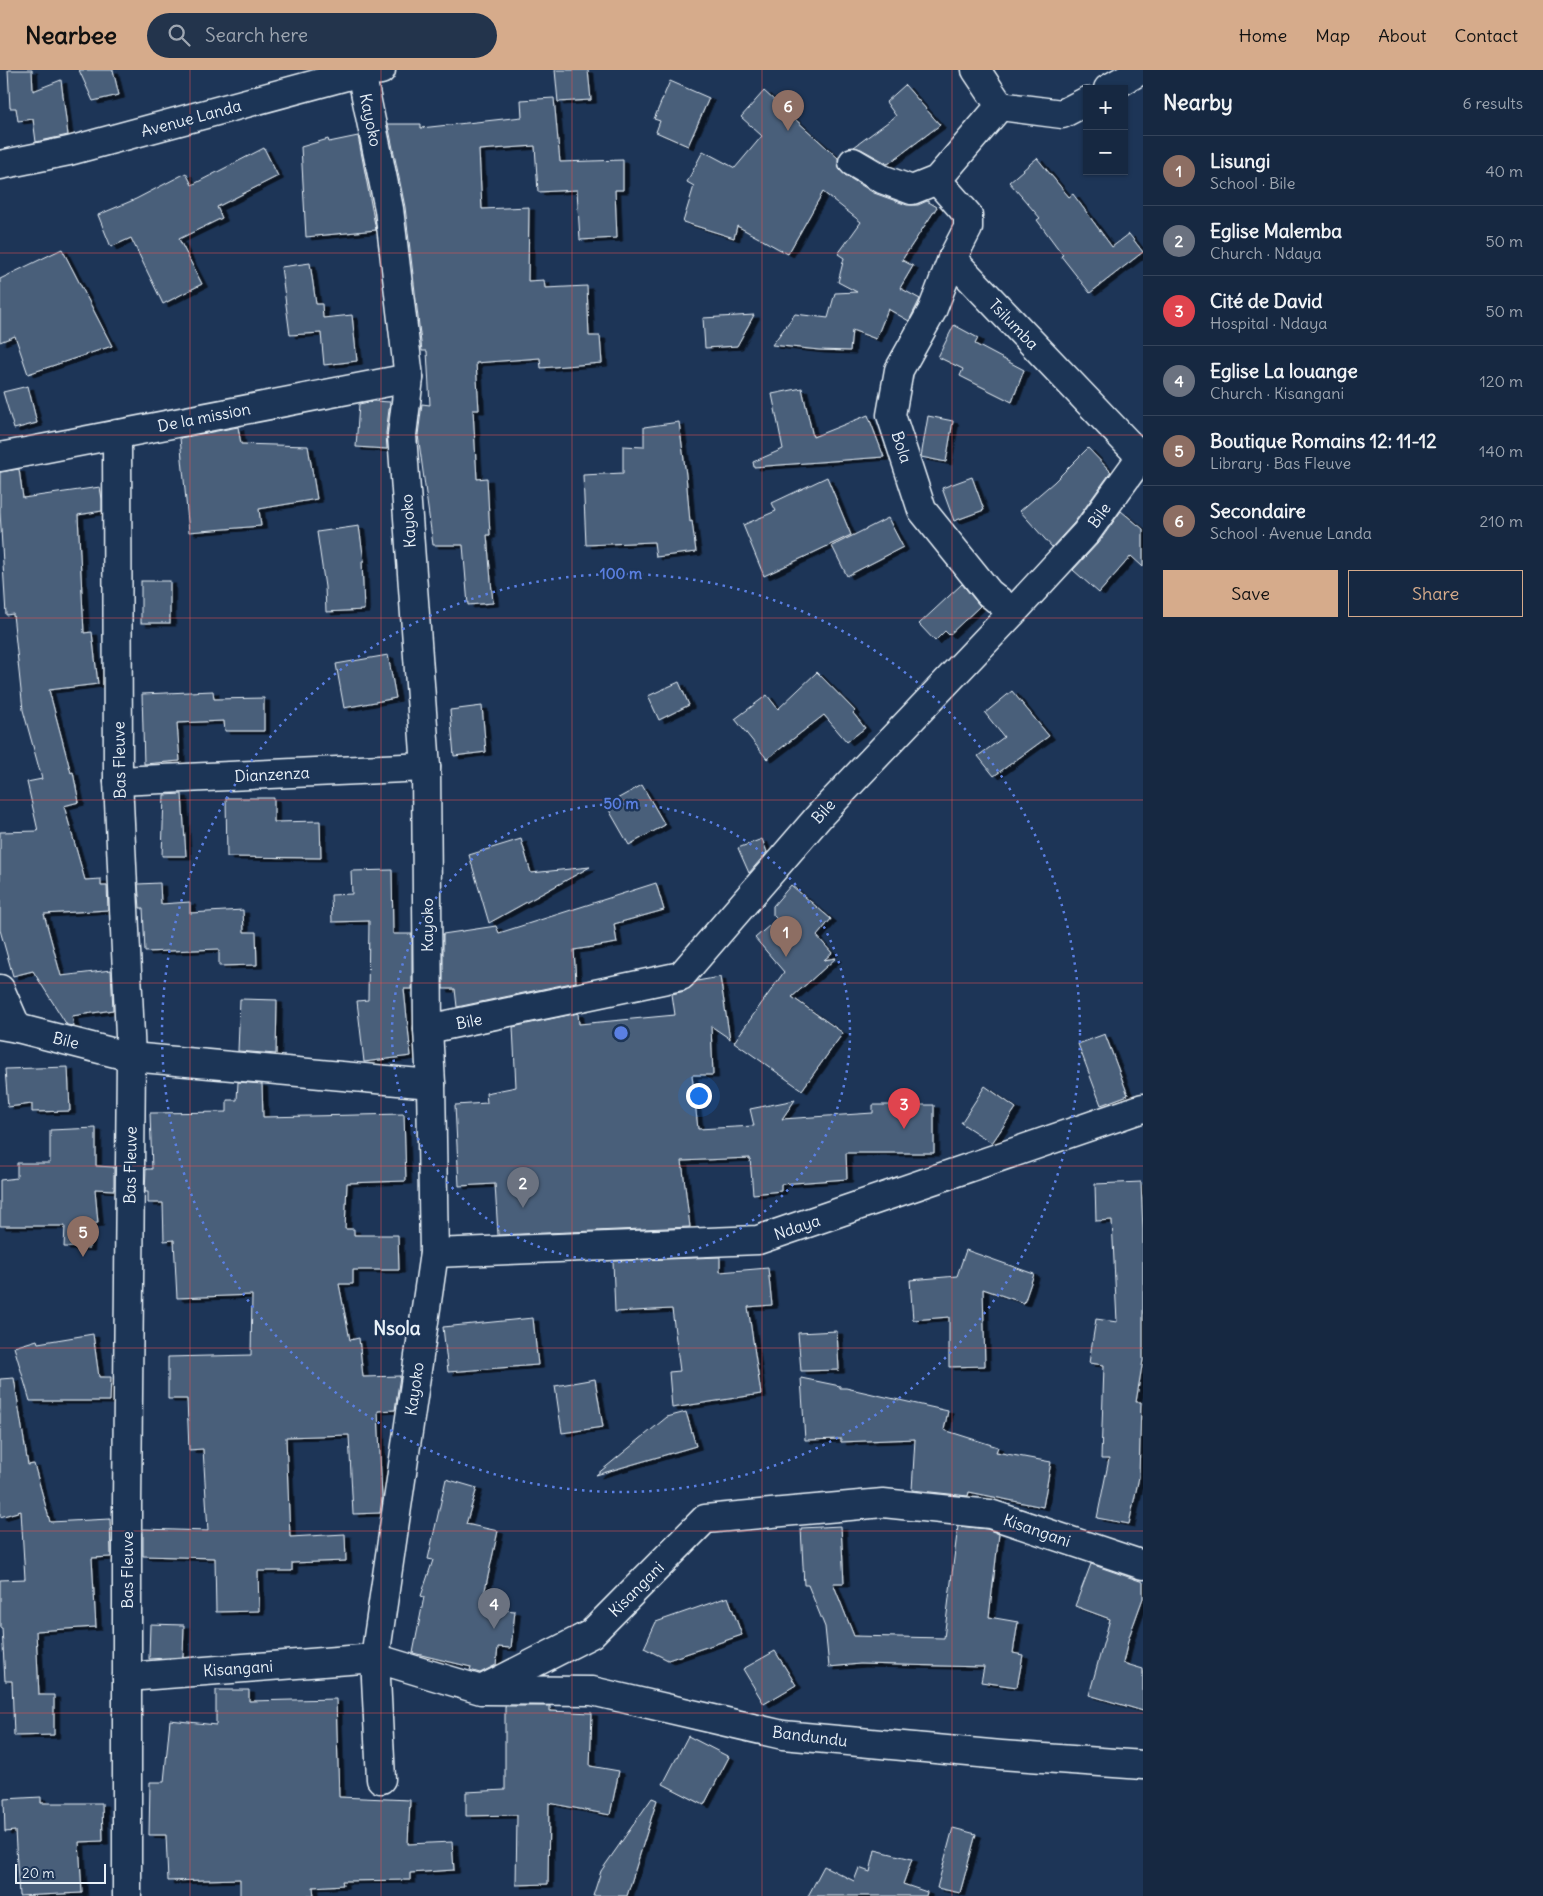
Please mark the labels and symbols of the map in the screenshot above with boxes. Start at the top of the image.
pin: 6 [772,90,804,131]
street label: Kayoko [356,92,386,148]
street label: Avenue Landa [139,95,243,141]
street label: Tsilumba [985,294,1043,354]
street label: De la mission [156,398,252,436]
street label: Bola [888,429,916,465]
street label: Kayoko [396,493,420,549]
street label: Bile [1083,498,1115,532]
text: 100 m [600,564,642,583]
street label: Bas Fleuve [108,721,130,799]
street label: Dianzenza [234,762,310,786]
text: 50 m [603,794,639,813]
street label: Bile [807,795,839,827]
street label: Kayoko [417,898,437,952]
pin: 1 [770,916,802,957]
street label: Bile [454,1009,484,1033]
centre of rings [612,1024,630,1042]
street label: Bile [51,1027,81,1053]
your location [686,1083,712,1109]
pin: 3 [888,1088,920,1129]
street label: Bas Fleuve [119,1126,141,1204]
pin: 2 [507,1167,539,1208]
street label: Ndaya [771,1210,823,1244]
pin: 5 [67,1216,99,1257]
district label: Nsola [373,1316,421,1340]
street label: Kayoko [400,1361,428,1417]
street label: Kisangani [1001,1509,1073,1551]
street label: Bas Fleuve [117,1531,137,1609]
street label: Kisangani [604,1557,668,1621]
pin: 4 [478,1588,510,1629]
street label: Kisangani [202,1656,274,1680]
street label: Bandundu [771,1721,849,1751]
scale bar [15,1861,106,1884]

